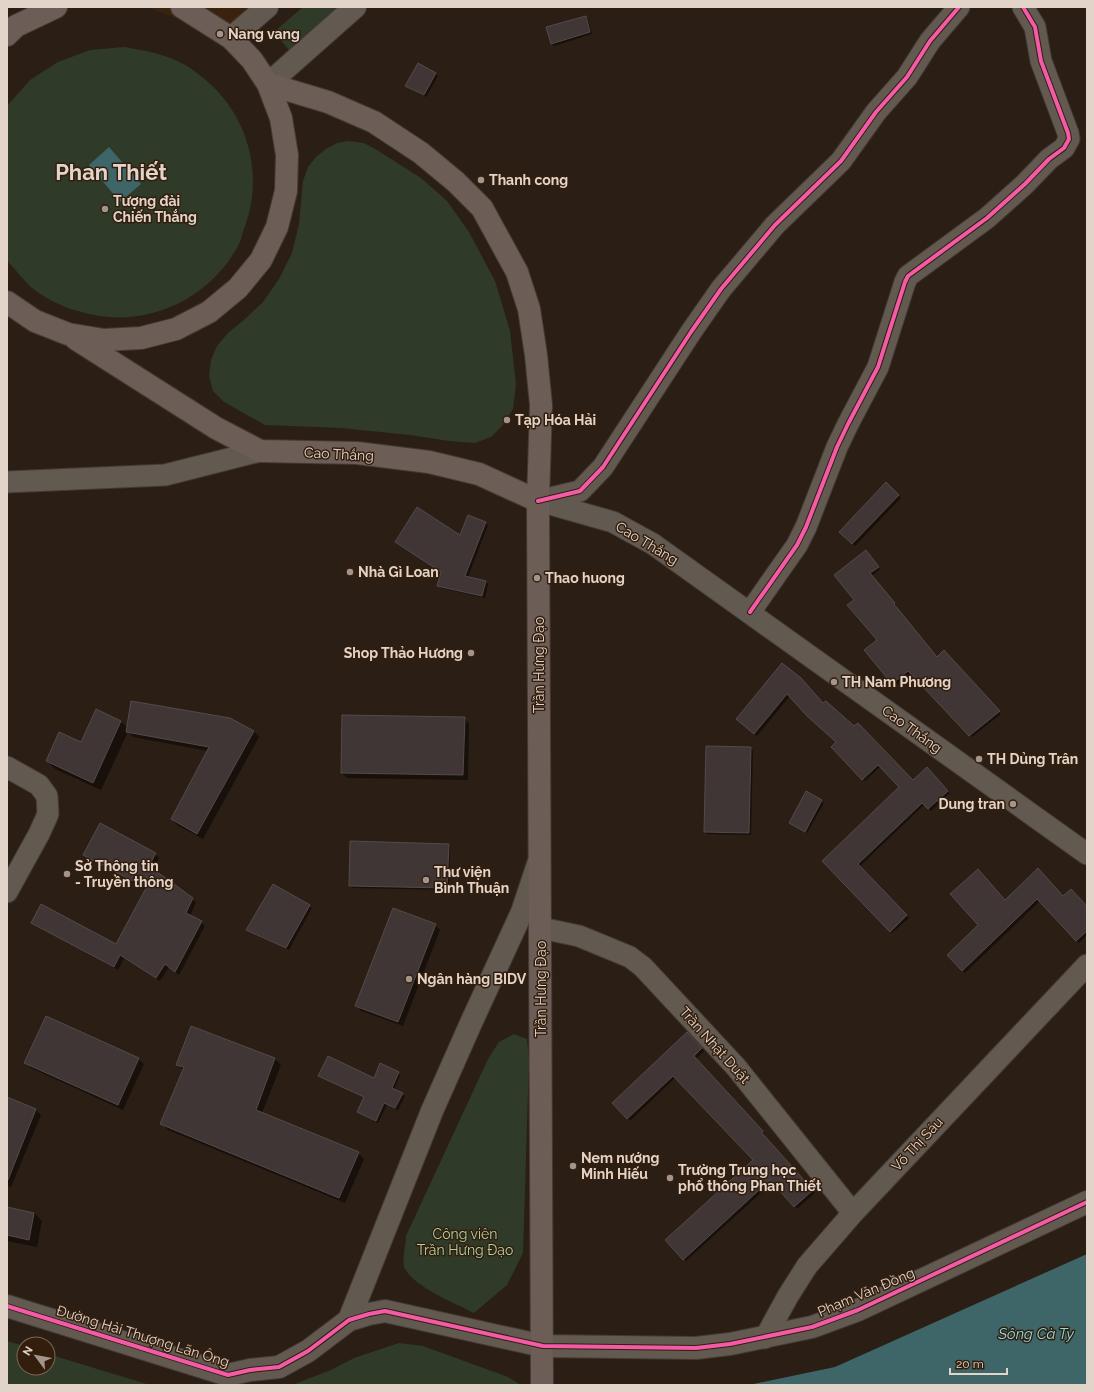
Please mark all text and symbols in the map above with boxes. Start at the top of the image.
place label: Nang vang [228,26,300,42]
marker: Nang vang [215,29,225,39]
district label: Phan Thiết [55,159,167,185]
place label: Thanh cong [489,172,568,188]
marker: Thanh cong [476,175,486,185]
place label: Tượng đài Chiến Thắng [113,193,197,225]
marker: Tượng đài Chiến Thắng [100,204,110,214]
place label: Tạp Hóa Hải [515,412,596,428]
marker: Tạp Hóa Hải [502,415,512,425]
street label: Cao Thắng [304,444,374,464]
street label: Cao Thắng [613,518,681,568]
place label: Nhà Gì Loan [358,564,439,580]
marker: Nhà Gì Loan [345,567,355,577]
place label: Thao huong [545,570,625,586]
marker: Thao huong [532,573,542,583]
street label: Trần Hưng Đạo [531,617,547,713]
place label: Shop Thảo Hương [344,645,463,661]
marker: Shop Thảo Hương [466,648,476,658]
place label: TH Nam Phương [842,674,951,690]
marker: TH Nam Phương [829,677,839,687]
street label: Cao Thắng [879,702,945,756]
place label: TH Dủng Trân [987,751,1078,767]
marker: TH Dủng Trân [974,754,984,764]
place label: Dung tran [938,796,1005,812]
marker: Dung tran [1008,799,1018,809]
place label: Sở Thông tin - Truyền thông [75,858,173,890]
place label: Thư viện Bình Thuận [434,864,509,896]
marker: Sở Thông tin - Truyền thông [62,869,72,879]
marker: Thư viện Bình Thuận [421,875,431,885]
street label: Trần Hưng Đạo [533,941,549,1037]
place label: Ngân hàng BIDV [417,971,527,987]
marker: Ngân hàng BIDV [404,974,414,984]
street label: Trần Nhật Duật [677,1004,754,1087]
street label: Võ Thị Sáu [888,1114,946,1174]
place label: Nem nướng Minh Hiếu [581,1150,659,1182]
marker: Nem nướng Minh Hiếu [568,1161,578,1171]
place label: Trường Trung học phổ thông Phan Thiết [678,1162,822,1194]
marker: Trường Trung học phổ thông Phan Thiết [665,1173,675,1183]
park label: Công viên Trần Hưng Đạo [417,1226,513,1258]
street label: Phạm Văn Đồng [815,1264,917,1320]
street label: Đường Hải Thượng Lãn Ông [55,1301,232,1370]
water label: Sông Cà Ty [997,1325,1074,1343]
north arrow [16,1336,56,1376]
text: N [20,1344,36,1358]
scale bar [950,1350,1007,1376]
text: 20 m [956,1357,984,1371]

